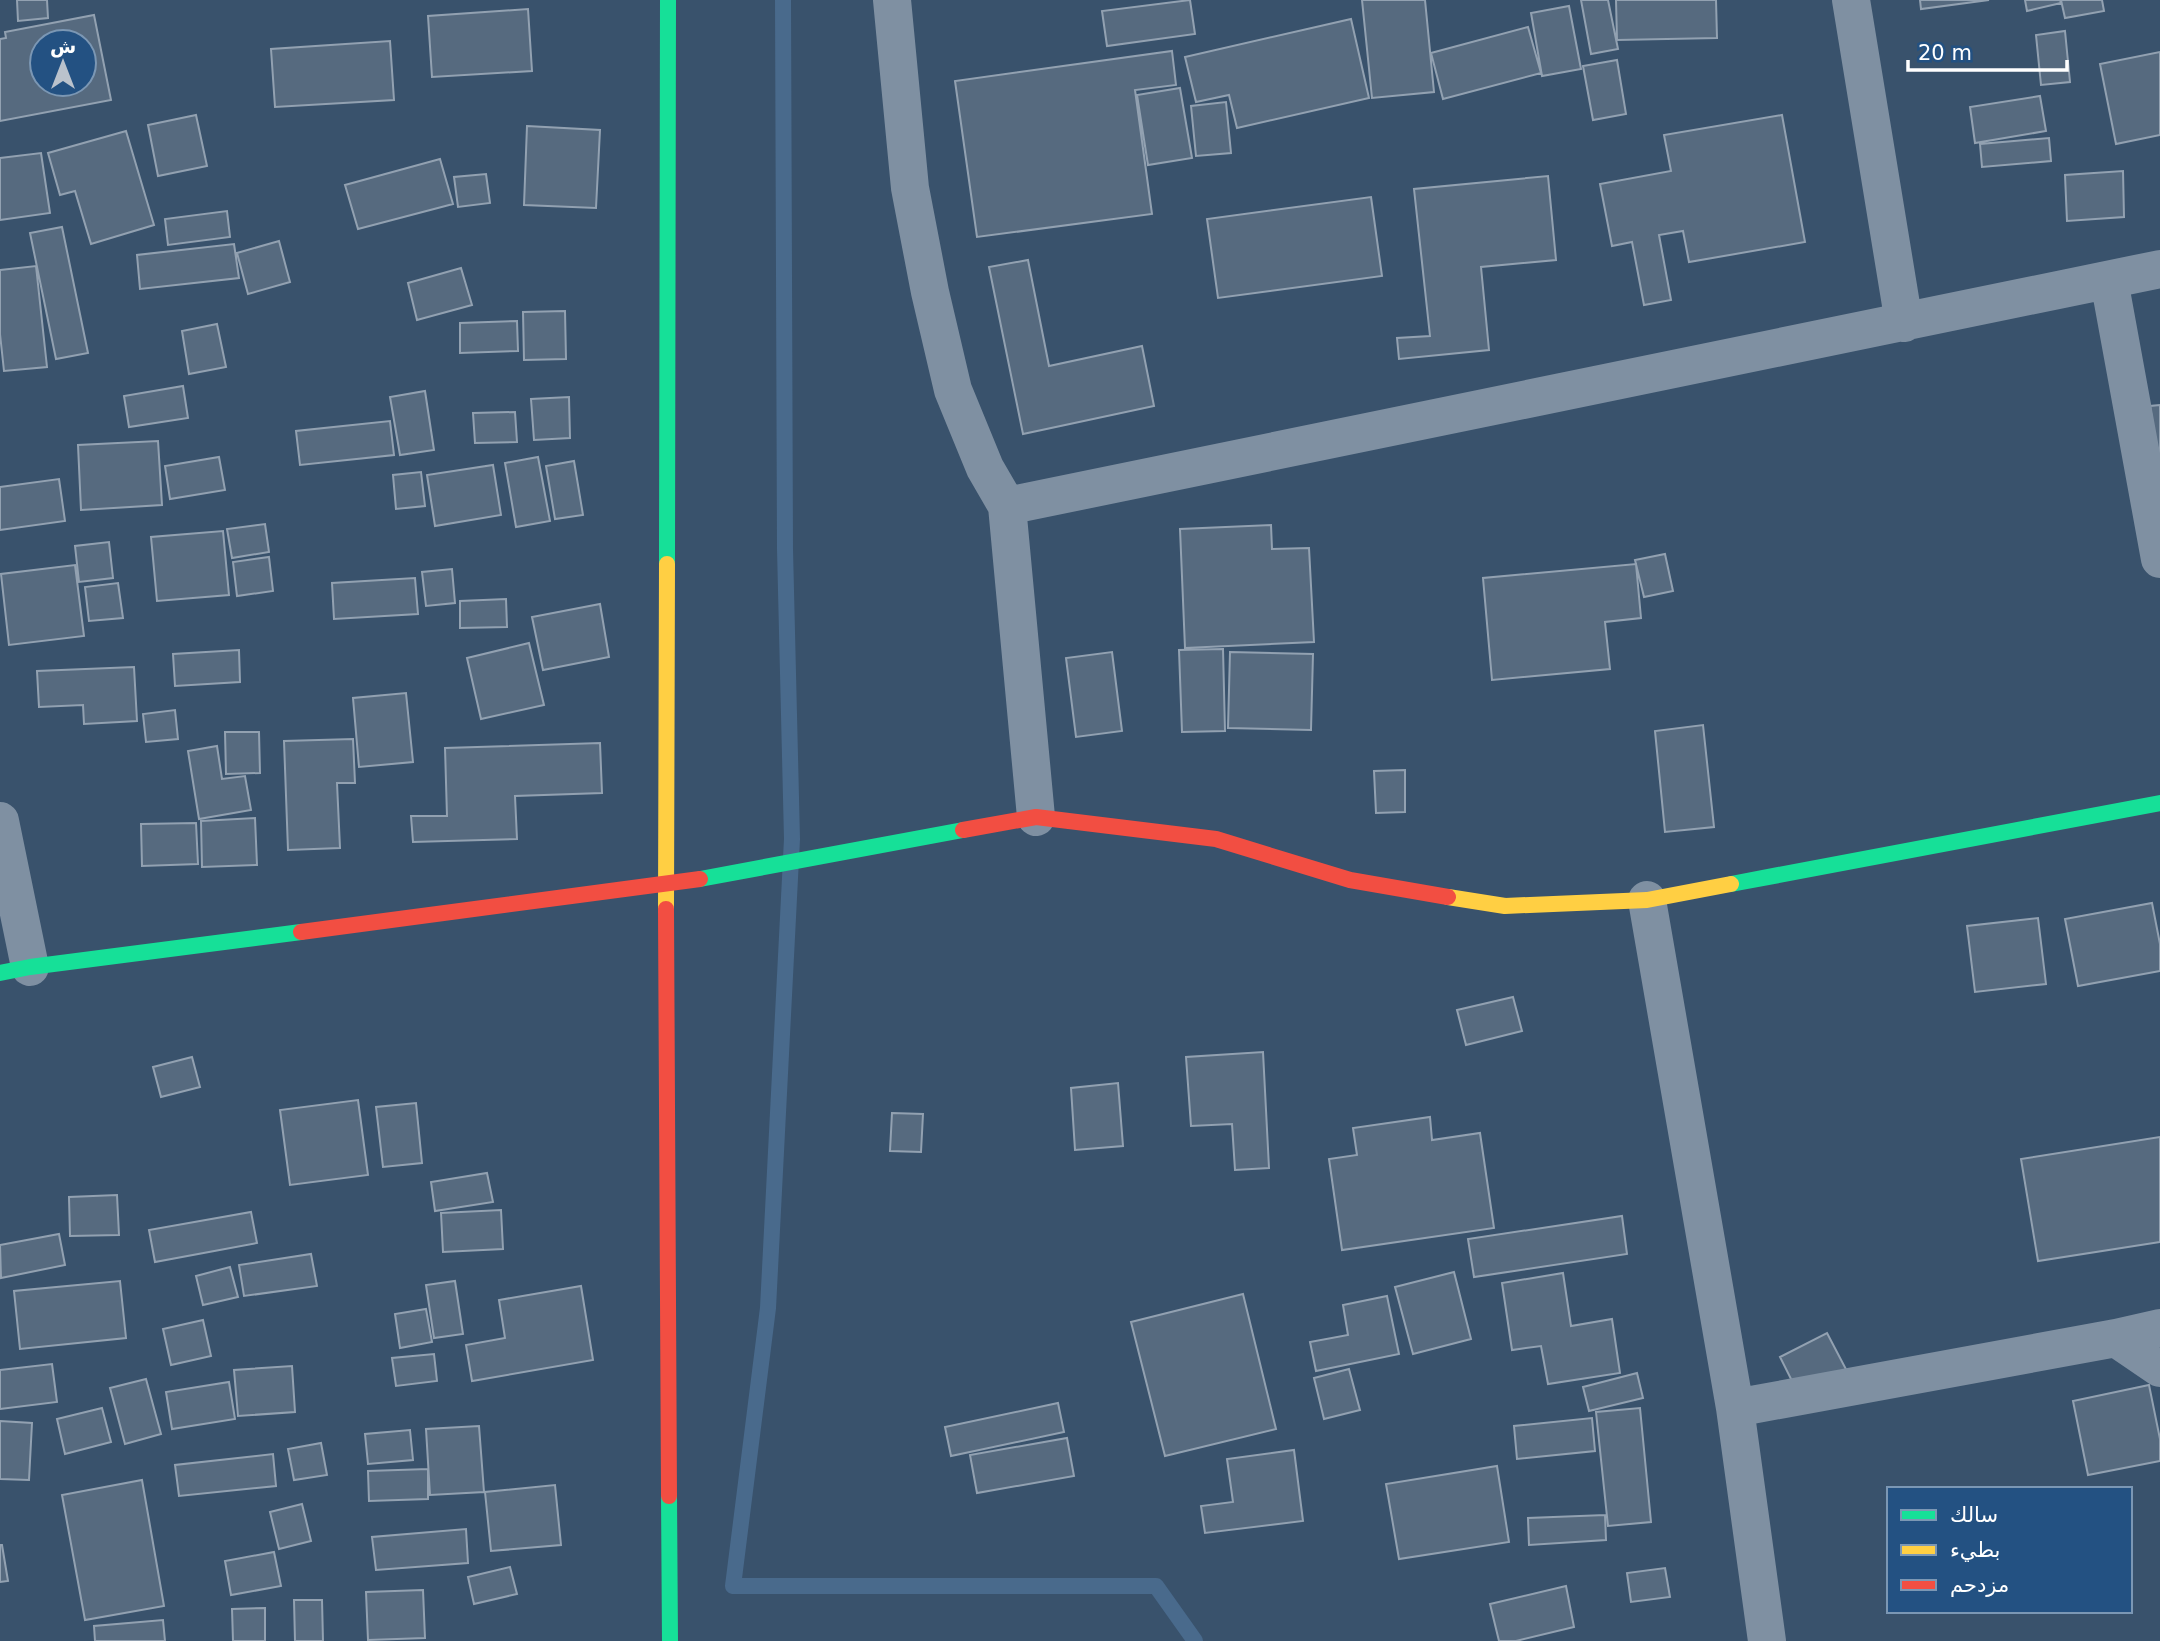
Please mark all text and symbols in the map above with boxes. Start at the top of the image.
north arrow [28,28,98,98]
scale bar [1908,28,2067,72]
text: ش [50,35,76,58]
text: 20 m [1918,41,1972,65]
legend [1887,1487,2132,1613]
text: سالك [1950,1503,1998,1527]
text: بطيء [1950,1538,2000,1562]
text: مزدحم [1950,1573,2009,1598]

